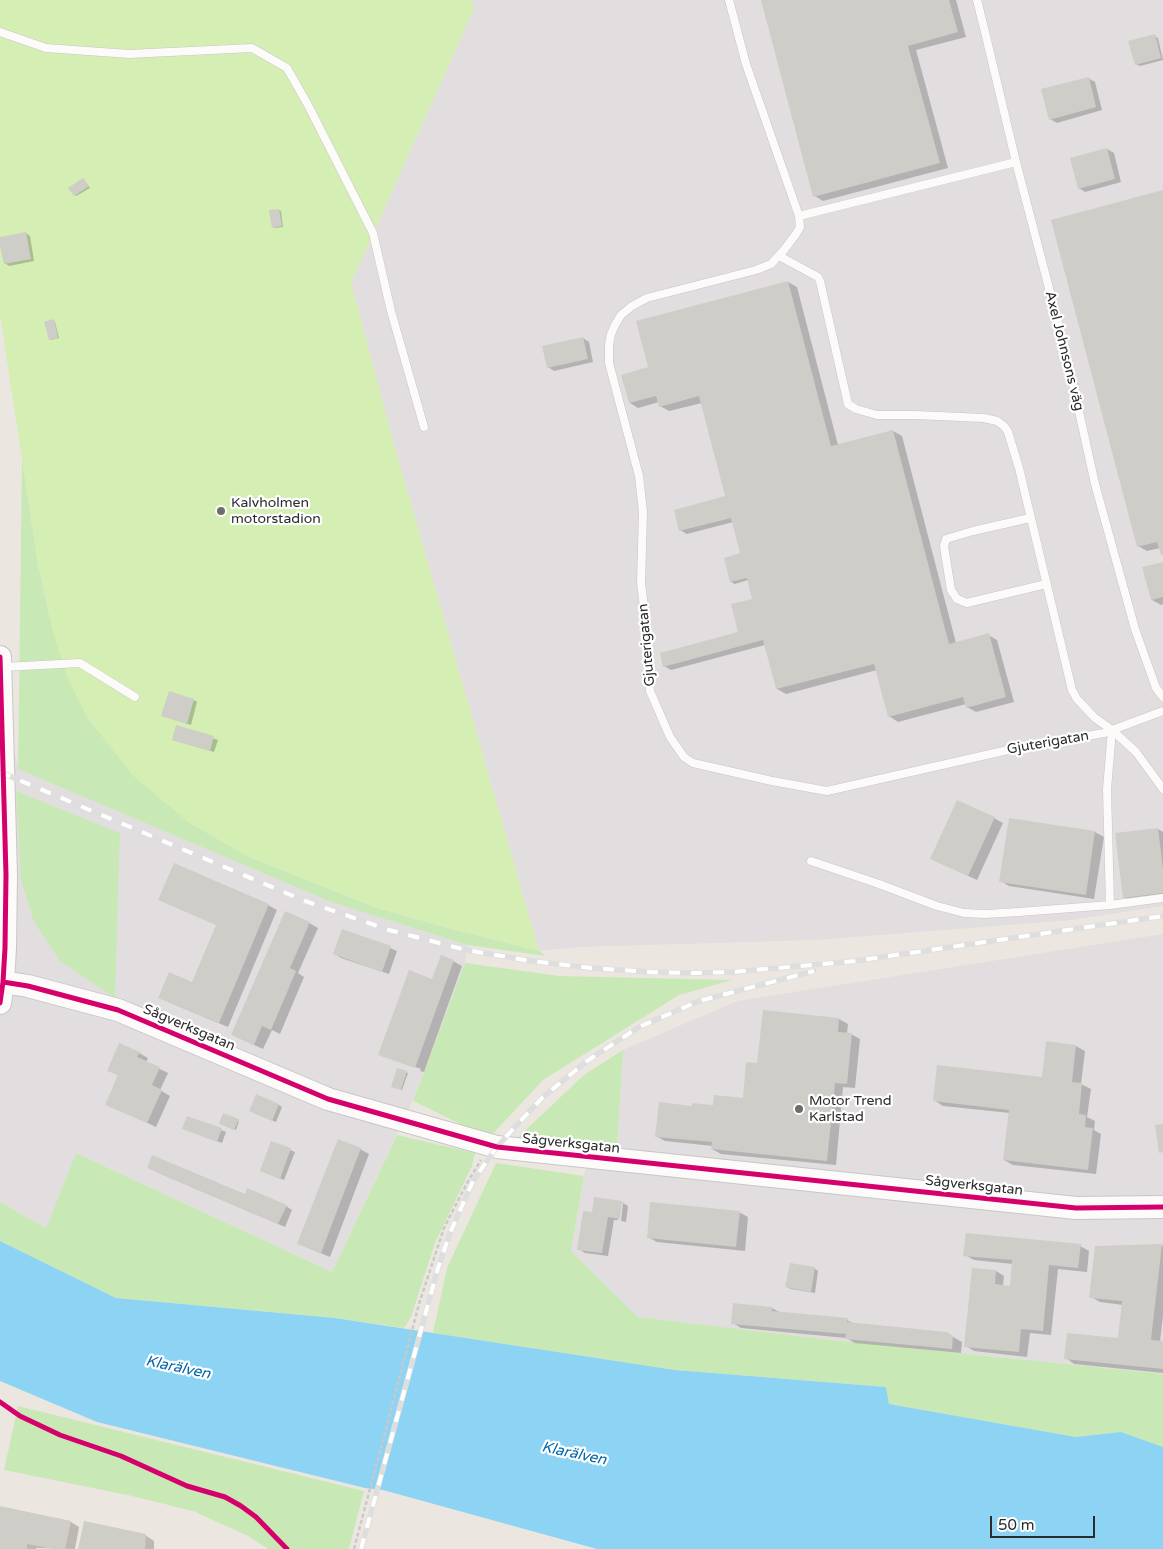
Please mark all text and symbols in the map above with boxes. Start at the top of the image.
street label: Axel Johnsons väg [1041,289,1087,413]
place label: Kalvholmen motorstadion [231,495,321,528]
marker: Kalvholmen motorstadion [215,505,227,517]
street label: Gjuterigatan [635,603,659,687]
street label: Gjuterigatan [1006,728,1090,758]
street label: Sågverksgatan [140,1001,238,1055]
place label: Motor Trend Karlstad [809,1093,892,1126]
marker: Motor Trend Karlstad [793,1103,805,1115]
street label: Sågverksgatan [521,1130,621,1158]
street label: Sågverksgatan [924,1172,1024,1200]
water label: Klarälven [144,1352,212,1384]
water label: Klarälven [540,1438,608,1470]
scale bar [993,1506,1098,1538]
text: 50 m [998,1516,1035,1534]

